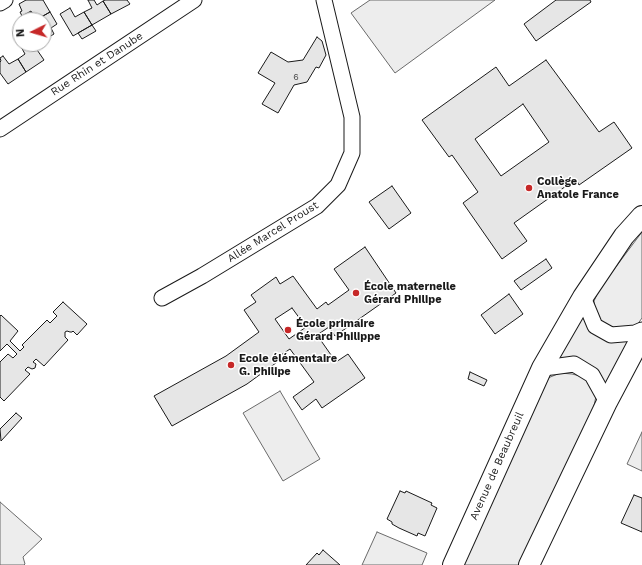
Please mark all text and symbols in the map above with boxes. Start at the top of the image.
north arrow [12,12,52,52]
text: N [14,28,27,38]
street label: Rue Rhin et Danube [48,29,146,99]
house number: 6 [293,72,299,82]
place label: Collège Anatole France [537,175,619,201]
marker: Collège Anatole France [524,183,534,193]
street label: Allée Marcel Proust [225,199,321,265]
place label: École maternelle Gérard Philipe [364,280,456,306]
marker: École maternelle Gérard Philipe [351,288,361,298]
place label: École primaire Gérard Philippe [296,317,380,343]
marker: École primaire Gérard Philippe [283,325,293,335]
place label: Ecole élémentaire G. Philipe [239,352,337,378]
marker: Ecole élémentaire G. Philipe [226,360,236,370]
street label: Avenue de Beaubreuil [467,410,527,522]

